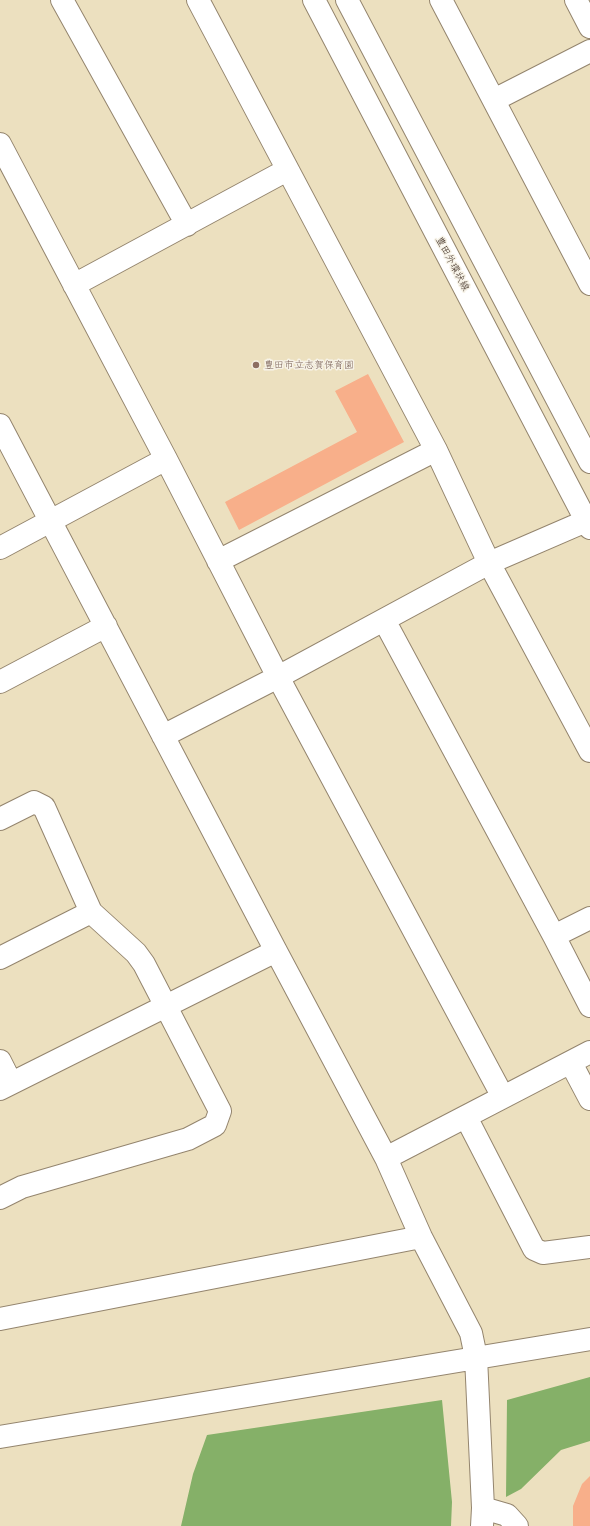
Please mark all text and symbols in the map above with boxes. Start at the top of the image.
street label: 豊田外環状線 [433,235,471,293]
place label: 豊田市立志賀保育園 [264,359,354,371]
marker: 豊田市立志賀保育園 [251,360,261,370]

